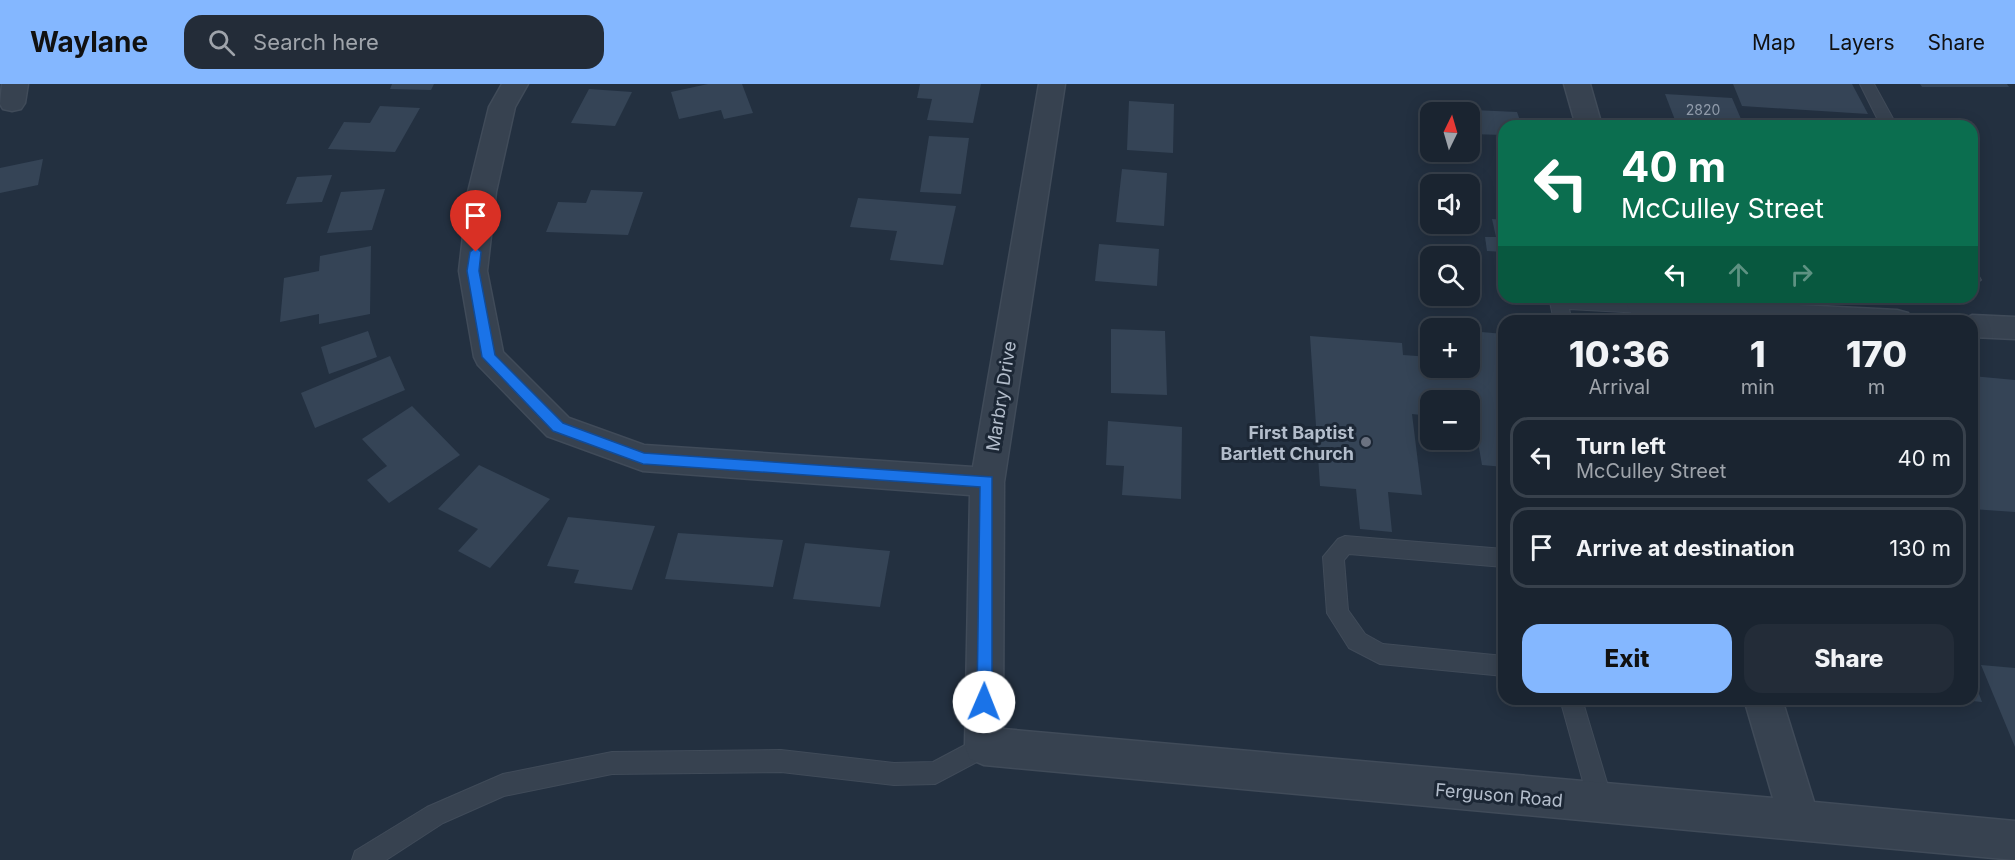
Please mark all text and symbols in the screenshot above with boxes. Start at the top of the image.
search box [184,15,604,69]
text: Waylane [30,25,148,59]
icon: search [205,26,238,59]
text: Search here [253,29,379,55]
text: Map [1752,30,1796,55]
text: Layers [1829,30,1895,55]
text: Share [1928,30,1985,55]
house number: 2820 [1686,101,1720,118]
north arrow [1420,102,1480,162]
map controls [1420,102,1480,450]
text: 40 m [1621,141,1726,192]
icon: left [1522,144,1600,222]
button: sound [1420,174,1480,234]
pin [450,190,501,252]
text: McCulley Street [1621,192,1824,225]
icon: arrive [459,199,492,232]
button: search [1420,246,1480,306]
icon: left [1659,258,1692,291]
icon: ahead [1722,258,1755,291]
icon: right [1785,258,1818,291]
button: + [1420,318,1480,378]
text: 10:36 [1569,332,1670,376]
text: 1 [1750,332,1766,376]
text: 170 [1846,332,1907,376]
street label: Marbry Drive [982,339,1020,453]
text: Arrival [1589,375,1650,399]
text: min [1741,375,1775,399]
text: m [1868,375,1885,399]
button: − [1420,390,1480,450]
place label: First Baptist Bartlett Church [1220,422,1354,464]
text: Turn left [1576,433,1666,459]
marker: First Baptist Bartlett Church [1359,435,1373,449]
icon: left [1525,441,1558,474]
text: 40 m [1897,445,1951,471]
text: McCulley Street [1576,459,1726,483]
icon: arrive [1525,531,1558,564]
text: Arrive at destination [1576,535,1795,561]
text: 130 m [1889,535,1951,561]
button: Exit [1522,624,1732,693]
button: Share [1744,624,1954,693]
position arrow [952,670,1016,734]
street label: Ferguson Road [1434,779,1564,811]

